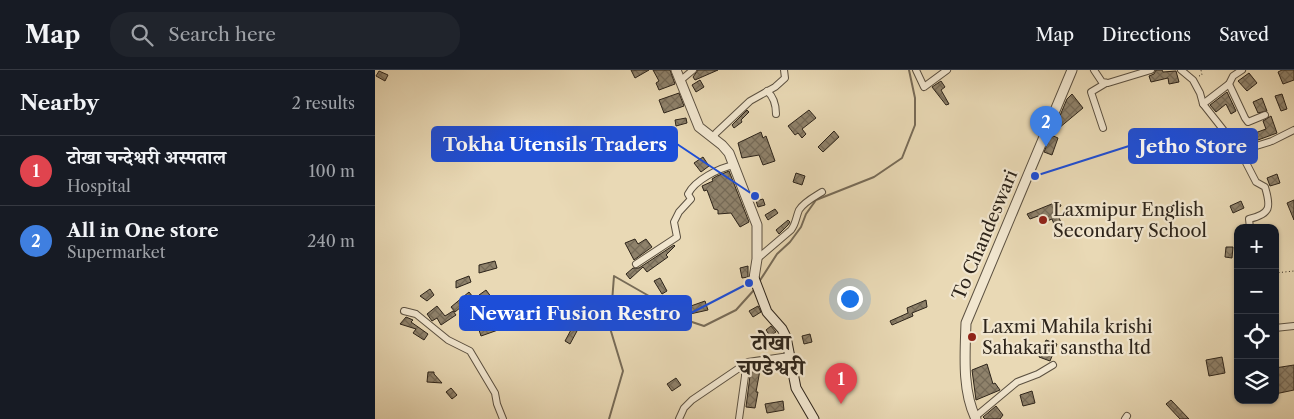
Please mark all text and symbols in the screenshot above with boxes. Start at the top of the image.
search box [110,12,460,57]
text: Map [25,20,80,49]
icon: search [128,21,156,49]
text: Search here [168,23,276,46]
text: Map [1035,24,1074,46]
text: Directions [1102,24,1191,46]
text: Saved [1219,24,1269,46]
text: Nearby [20,90,99,115]
text: 2 results [292,93,355,113]
pin: 2 [1030,106,1062,147]
callout: Tokha Utensils Traders [432,127,677,161]
callout: Jetho Store [1129,129,1257,163]
text: Tokha Utensils Traders [443,133,667,156]
text: Jetho Store [1136,135,1247,158]
text: टोखा चन्देश्वरी अस्पताल [67,146,226,169]
text: 1 [32,161,40,181]
text: 100 m [309,161,355,181]
street label: To Chandeswari [948,166,1023,303]
text: Hospital [67,176,131,196]
place label: Laxmipur English Secondary School [1053,199,1207,242]
marker: Laxmipur English Secondary School [1037,214,1049,226]
text: All in One store [67,219,219,242]
map controls [1234,224,1279,404]
button: + [1234,224,1279,269]
text: 2 [31,231,41,251]
text: 240 m [307,231,355,251]
text: Supermarket [67,242,165,262]
button: − [1234,269,1279,314]
your location [837,286,863,312]
callout: Newari Fusion Restro [460,296,691,330]
text: Newari Fusion Restro [470,302,680,325]
button: locate [1234,314,1279,359]
place label: Laxmi Mahila krishi Sahakari sanstha ltd [982,316,1153,359]
district label: टोखा चण्डेश्वरी [735,329,807,381]
marker: Laxmi Mahila krishi Sahakari sanstha ltd [966,331,978,343]
button: layers [1234,359,1279,404]
pin: 1 [825,363,857,404]

